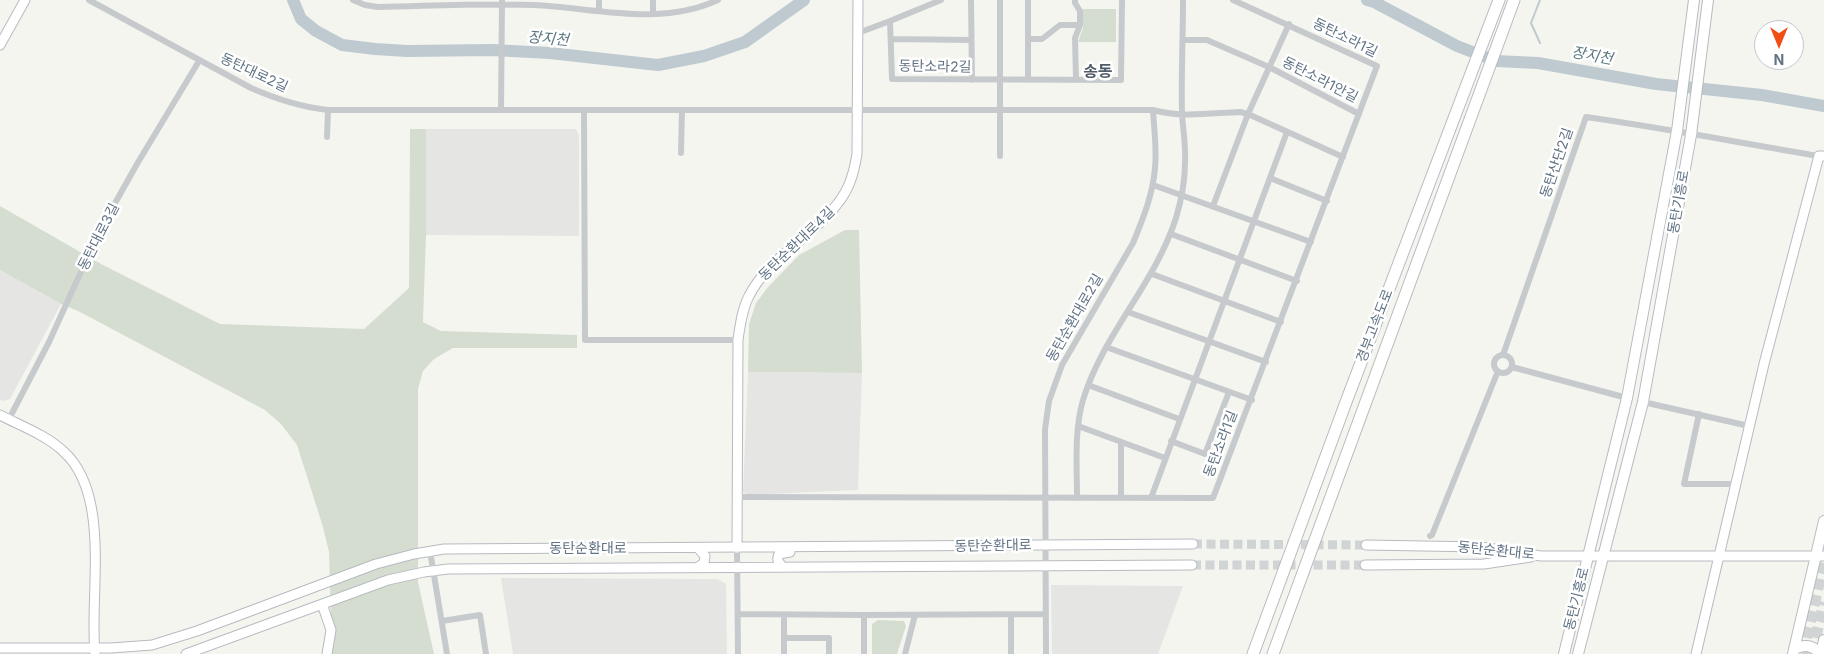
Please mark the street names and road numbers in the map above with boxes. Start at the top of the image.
street label: 동탄소라1길 [1310,15,1380,61]
street label: 동탄대로2길 [217,50,291,96]
street label: 동탄소라1안길 [1279,54,1361,106]
street label: 동탄소라2길 [898,58,972,76]
street label: 동탄산단2길 [1537,126,1577,200]
street label: 동탄기흥로 [1665,169,1693,235]
street label: 동탄대로3길 [75,201,123,273]
street label: 동탄순환대로4길 [755,204,839,284]
street label: 동탄순환대로2길 [1043,271,1107,365]
street label: 경부고속도로 [1353,287,1397,365]
street label: 동탄소라1길 [1201,408,1241,480]
street label: 동탄순환대로 [954,537,1032,555]
street label: 동탄순환대로 [1457,539,1535,563]
street label: 동탄순환대로 [549,541,627,557]
street label: 동탄기흥로 [1561,566,1593,632]

